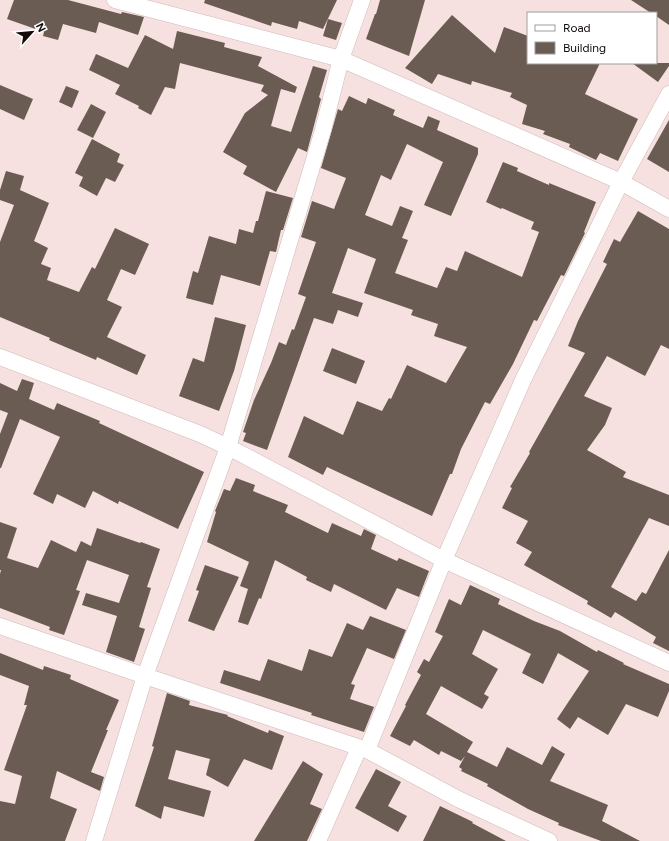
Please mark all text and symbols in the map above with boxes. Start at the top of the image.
north arrow [12,12,52,52]
legend [527,12,657,64]
text: N [33,21,48,34]
text: Road [563,21,591,35]
text: Building [563,41,606,55]

